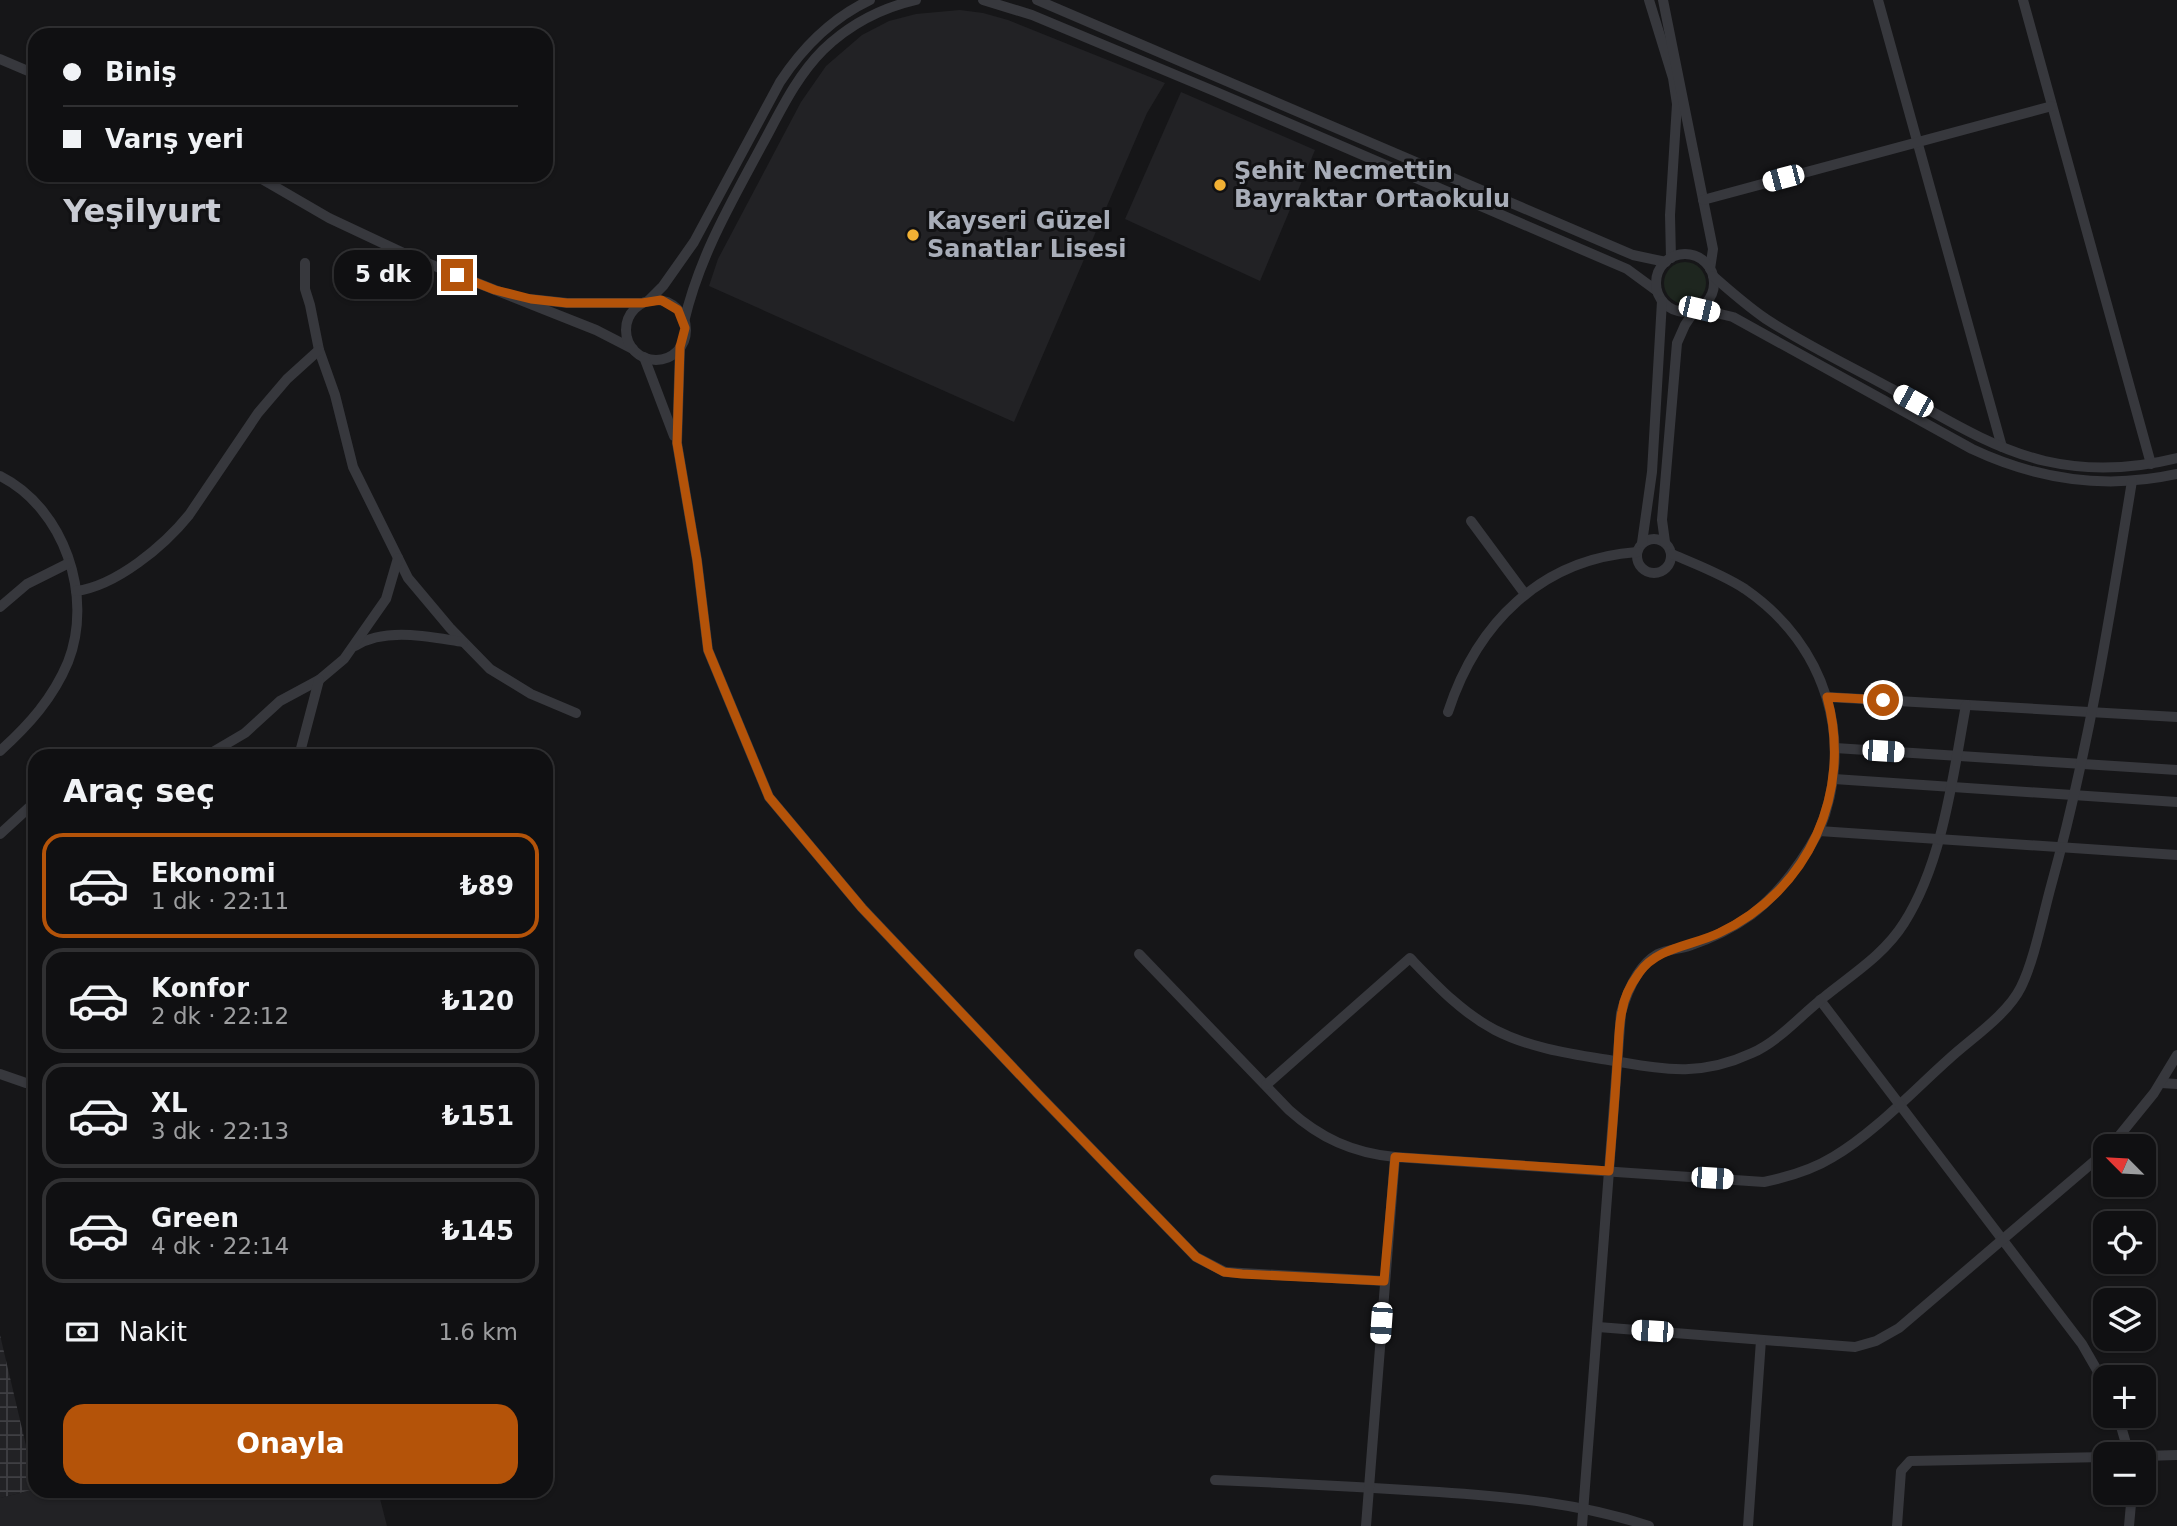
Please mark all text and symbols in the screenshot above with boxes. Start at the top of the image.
text: Biniş [105,57,177,87]
text: Varış yeri [105,124,244,154]
place label: Şehit Necmettin Bayraktar Ortaokulu [1234,157,1510,213]
car [1760,162,1807,194]
marker: Şehit Necmettin Bayraktar Ortaokulu [1212,177,1228,193]
district label: Yeşilyurt [62,192,221,230]
place label: Kayseri Güzel Sanatlar Lisesi [927,207,1126,263]
marker: Kayseri Güzel Sanatlar Lisesi [905,227,921,243]
callout: 5 dk [335,250,433,300]
route end [441,259,473,291]
text: 5 dk [355,261,411,287]
car [1677,294,1722,324]
car [1890,382,1937,420]
route start [1867,684,1899,716]
car [1862,739,1905,763]
text: Araç seç [63,772,215,810]
icon: car [67,854,130,917]
text: Ekonomi [151,858,276,888]
text: ₺89 [460,871,514,901]
text: 1 dk · 22:11 [151,888,289,914]
icon: car [67,969,130,1032]
text: Konfor [151,973,249,1003]
text: ₺120 [442,986,514,1016]
text: 2 dk · 22:12 [151,1003,289,1029]
icon: car [67,1084,130,1147]
text: XL [151,1088,188,1118]
text: ₺151 [442,1101,514,1131]
text: 3 dk · 22:13 [151,1118,289,1144]
north arrow [2093,1134,2156,1197]
map controls [2093,1134,2156,1505]
car [1691,1166,1734,1190]
icon: car [67,1199,130,1262]
text: Green [151,1203,239,1233]
button: locate [2093,1211,2156,1274]
text: ₺145 [442,1216,514,1246]
text: 4 dk · 22:14 [151,1233,289,1259]
button: layers [2093,1288,2156,1351]
car [1370,1301,1393,1345]
icon: cash [63,1313,101,1351]
text: Nakit [119,1317,187,1347]
text: 1.6 km [438,1319,518,1345]
car [1631,1319,1674,1343]
button: + [2093,1365,2156,1428]
button: Onayla [63,1404,518,1484]
button: − [2093,1442,2156,1505]

